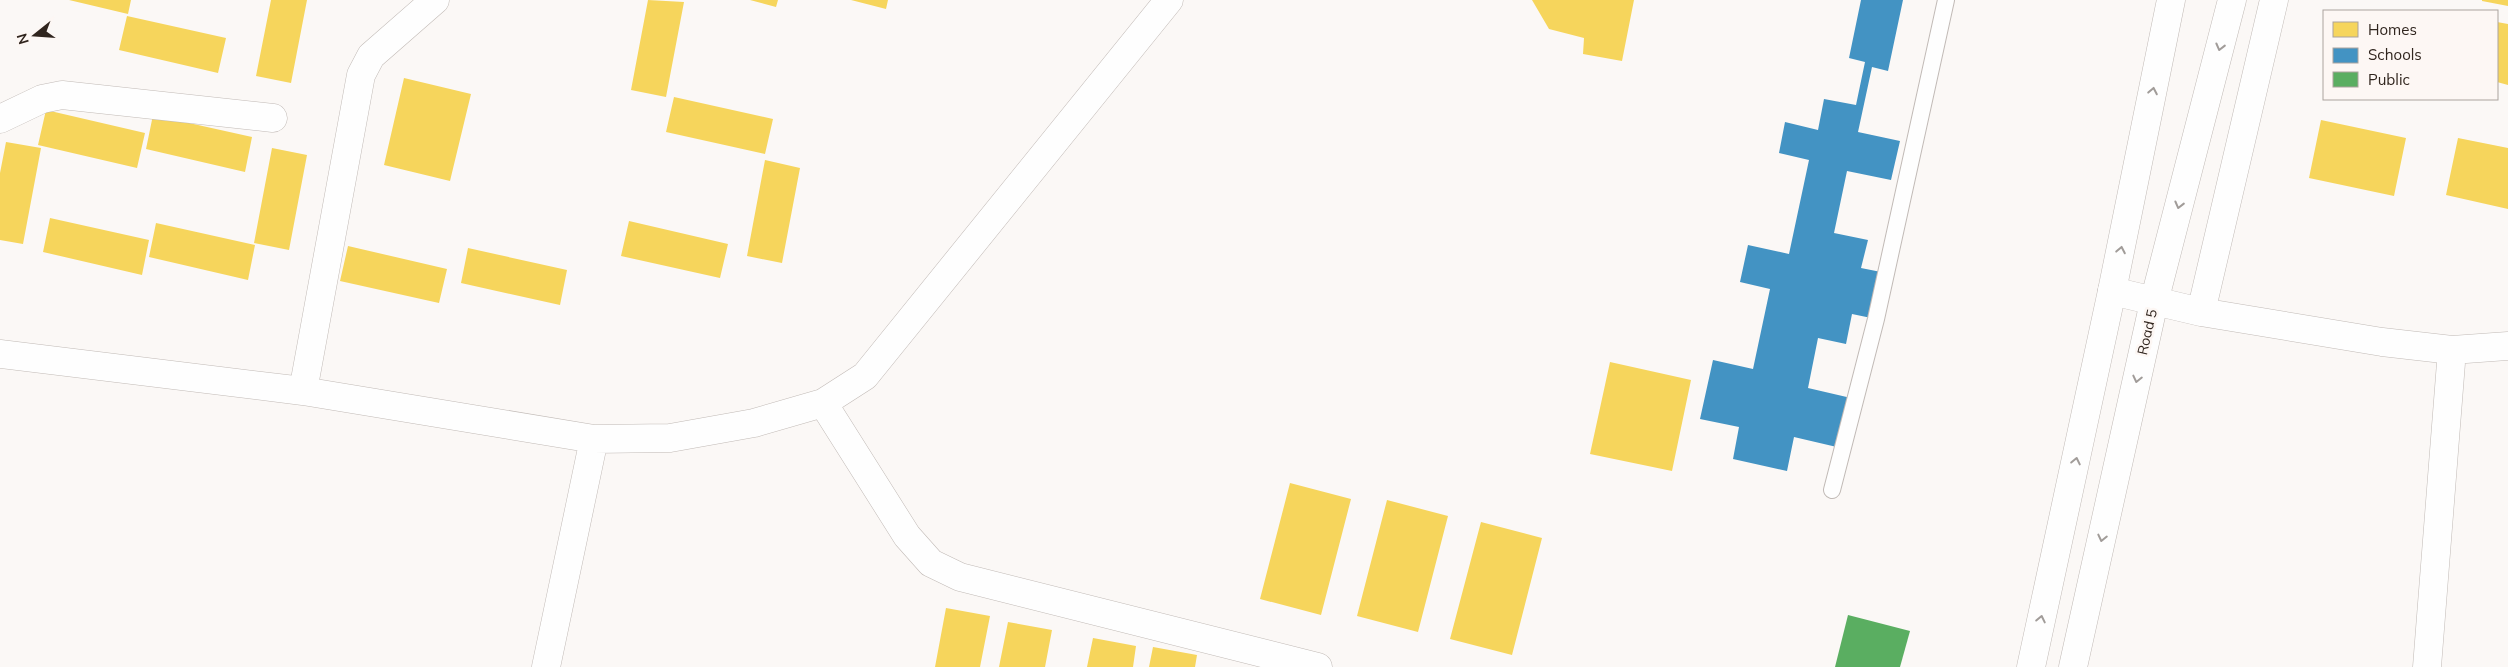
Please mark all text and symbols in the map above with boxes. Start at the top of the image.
north arrow [10,10,60,60]
legend [2323,10,2498,100]
text: Homes [2368,20,2417,39]
text: N [12,31,33,46]
one-way arrow [2215,43,2226,52]
text: Schools [2368,45,2422,64]
text: Public [2368,70,2410,89]
one-way arrow [2147,87,2157,95]
one-way arrow [2175,200,2185,208]
one-way arrow [2115,246,2125,255]
street label: Road 5 [2133,307,2161,357]
one-way arrow [2132,375,2143,384]
one-way arrow [2070,456,2080,465]
one-way arrow [2097,534,2108,543]
one-way arrow [2035,615,2046,624]

